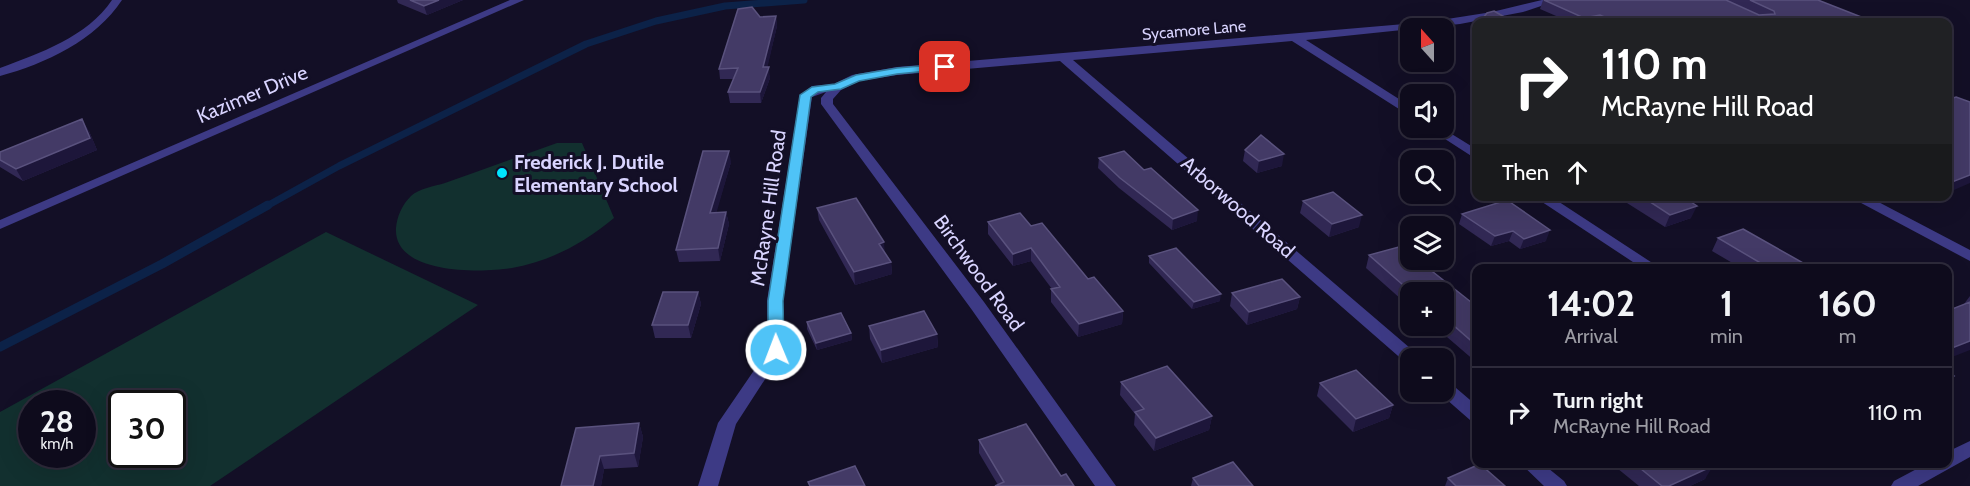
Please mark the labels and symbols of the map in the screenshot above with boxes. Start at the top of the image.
street label: Sycamore Lane [1141,16,1247,44]
north arrow [1400,18,1454,72]
pin [919,41,970,92]
street label: Kazimer Drive [193,60,311,128]
street label: McRayne Hill Road [745,128,791,288]
place label: Frederick J. Dutile Elementary School [514,150,678,197]
street label: Arborwood Road [1176,151,1300,263]
marker: Frederick J. Dutile Elementary School [495,166,509,180]
street label: Birchwood Road [929,210,1029,336]
position arrow [744,318,808,382]
speed limit sign: 30 [108,390,186,468]

